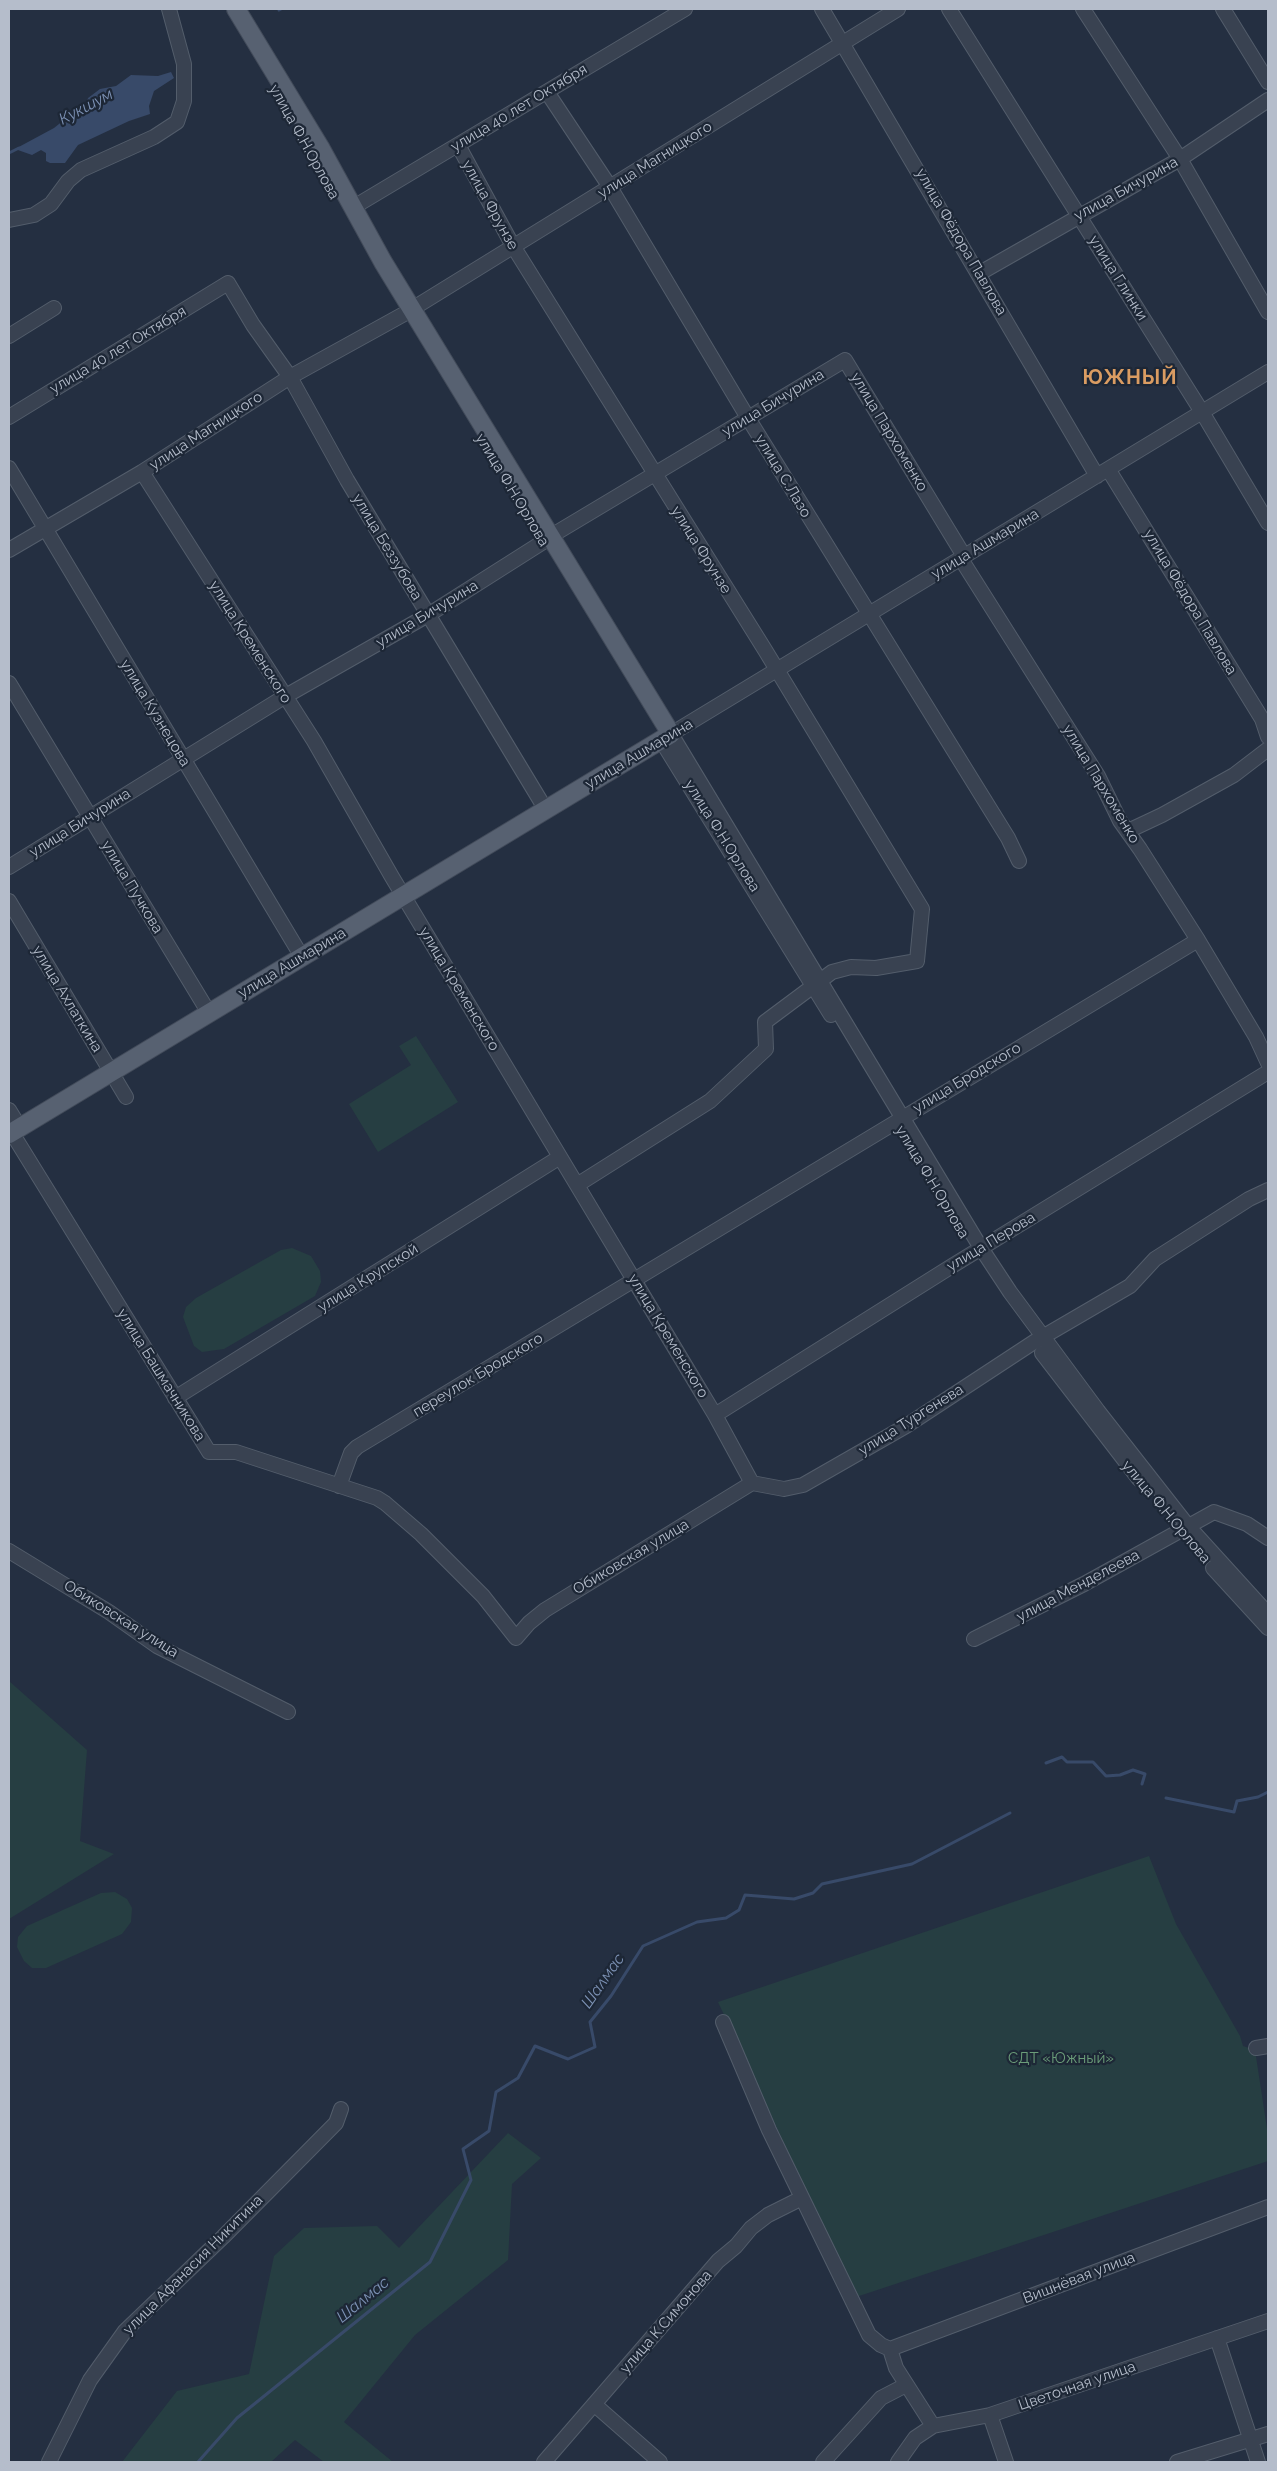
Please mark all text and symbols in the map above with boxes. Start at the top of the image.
street label: улица 40 лет Октября [448,60,590,156]
street label: улица Ф.Н.Орлова [265,81,343,203]
water label: Кукшум [56,85,116,129]
street label: улица Магницкого [595,118,715,202]
street label: улица Бичурина [1071,153,1181,225]
street label: улица Фрунзе [458,157,522,253]
street label: улица Фёдора Павлова [912,165,1010,319]
street label: улица Глинки [1085,232,1151,324]
street label: улица 40 лет Октября [47,302,189,398]
street label: улица Бичурина [719,365,827,441]
district label: ЮЖНЫЙ [1082,366,1178,390]
street label: улица Пархоменко [846,369,932,495]
street label: улица Магницкого [146,388,266,474]
street label: улица Ф.Н.Орлова [471,430,553,550]
street label: улица С.Лазо [751,431,815,521]
street label: улица Беззубова [348,490,426,604]
street label: улица Фрунзе [667,503,735,597]
street label: улица Ашмарина [928,505,1042,583]
street label: улица Фёдора Павлова [1139,526,1241,678]
street label: улица Бичурина [373,576,481,652]
street label: улица Кременского [205,577,295,707]
street label: улица Кузнецова [116,656,194,770]
street label: улица Ашмарина [582,715,696,793]
street label: улица Пархоменко [1058,721,1144,847]
street label: улица Ф.Н.Орлова [680,777,764,895]
street label: улица Бичурина [26,785,134,861]
street label: улица Пучкова [97,837,167,937]
street label: улица Ашмарина [235,924,349,1002]
street label: улица Кременского [415,924,503,1054]
street label: улица Ахлаткина [28,942,106,1056]
street label: улица Бродского [910,1039,1024,1117]
street label: улица Ф.Н.Орлова [891,1122,973,1242]
street label: улица Перова [943,1208,1039,1276]
street label: улица Крупской [315,1240,421,1316]
street label: улица Кременского [624,1271,712,1401]
street label: улица Башмачникова [113,1305,209,1445]
street label: переулок Бродского [410,1329,546,1421]
street label: улица Тургенева [855,1381,967,1459]
street label: улица Ф.Н.Орлова [1118,1457,1214,1567]
street label: Обиковская улица [570,1515,692,1599]
street label: улица Менделеева [1013,1546,1143,1626]
street label: Обиковская улица [60,1576,182,1662]
water label: Шалмас [577,1950,629,2012]
park label: СДТ «Южный» [1008,2049,1114,2067]
street label: улица Афанасия Никитина [119,2191,267,2339]
street label: Вишнёвая улица [1020,2248,1138,2308]
street label: улица К.Симонова [616,2267,716,2377]
water label: Шалмас [333,2273,393,2327]
street label: Цветочная улица [1016,2358,1138,2414]

